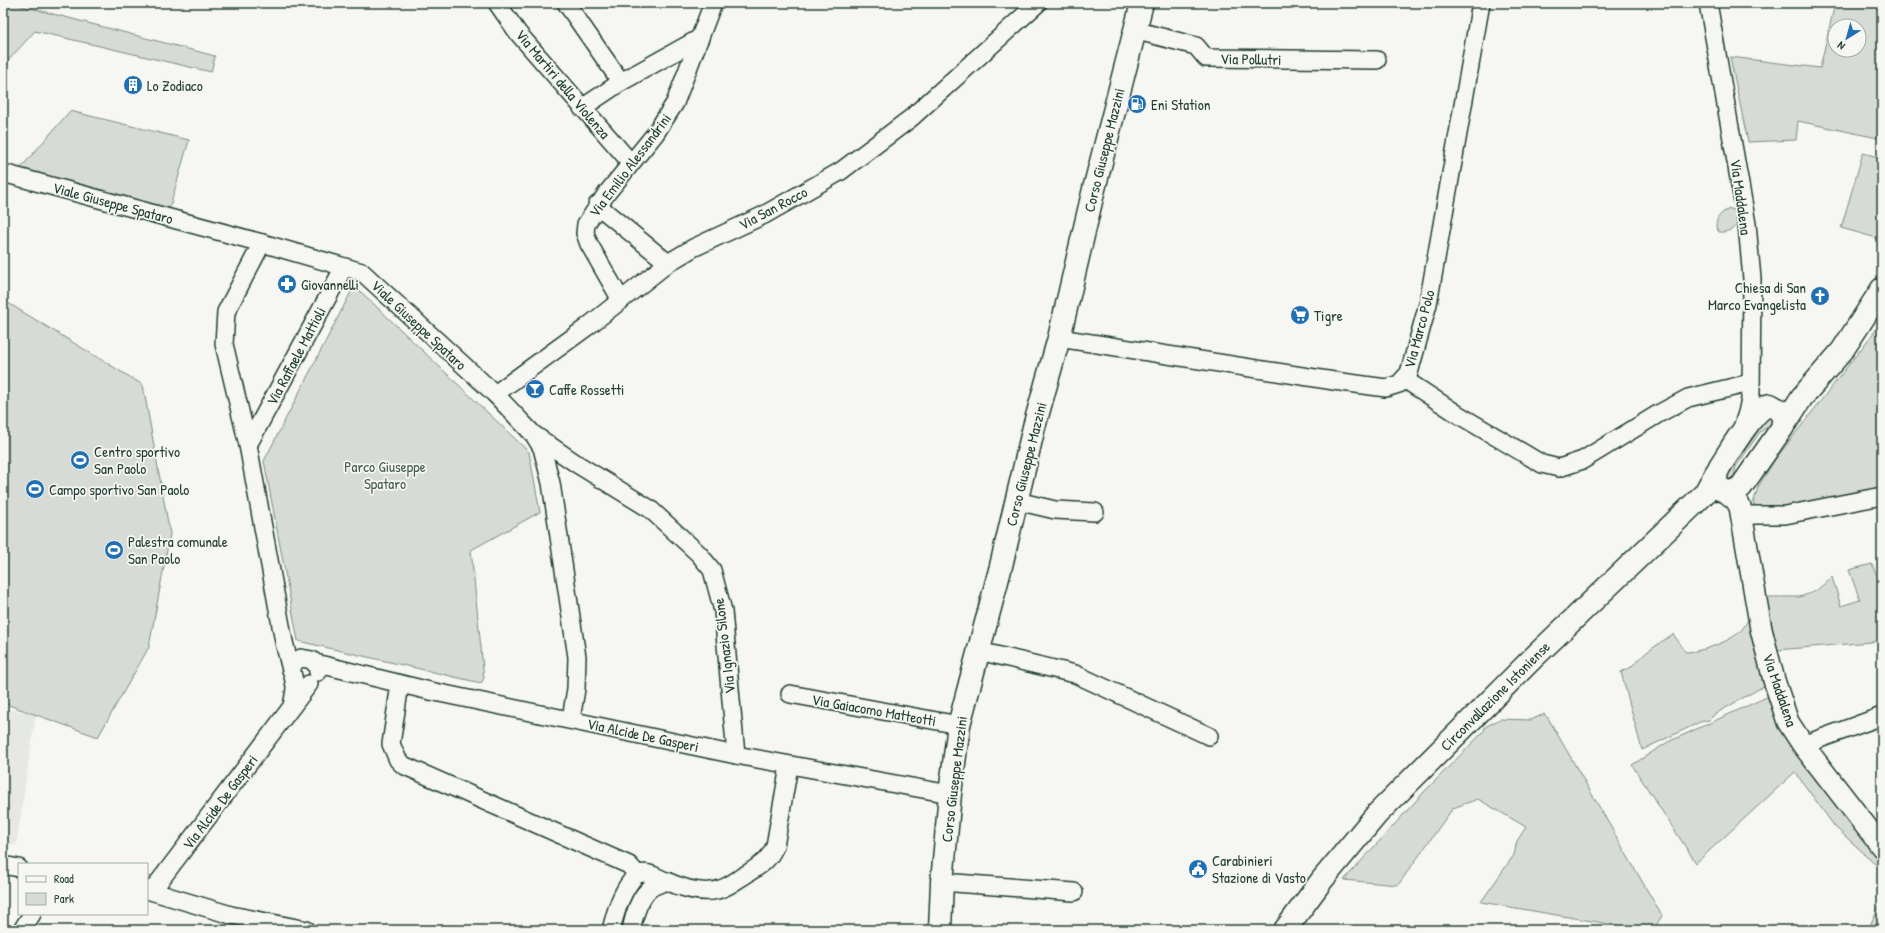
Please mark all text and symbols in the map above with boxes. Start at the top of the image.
north arrow [1827,18,1867,58]
street label: Via Martiri della Violenza [511,25,615,143]
text: N [1834,39,1848,53]
street label: Via Pollutri [1220,48,1282,70]
building icon: Lo Zodiaco [122,74,144,96]
place label: Lo Zodiaco [147,75,203,96]
street label: Corso Giuseppe Mazzini [1078,86,1130,214]
fuel station icon: Eni Station [1126,93,1148,115]
place label: Eni Station [1151,94,1211,115]
street label: Via Emilio Alessandrini [584,109,676,221]
street label: Via Maddalena [1725,158,1757,236]
street label: Viale Giuseppe Spataro [51,177,175,229]
street label: Via San Rocco [735,181,811,235]
pharmacy icon: Giovannelli [276,273,298,295]
place label: Giovannelli [301,274,359,295]
street label: Viale Giuseppe Spataro [367,275,471,375]
place label: Chiesa di San Marco Evangelista [1708,277,1806,315]
church icon: Chiesa di San Marco Evangelista [1809,285,1831,307]
street label: Via Marco Polo [1398,287,1440,371]
street label: Via Raffaele Mattioli [261,303,331,409]
supermarket icon: Tigre [1289,304,1311,326]
place label: Tigre [1314,305,1343,326]
bar icon: Caffe Rossetti [524,378,546,400]
place label: Caffe Rossetti [549,379,624,400]
street label: Corso Giuseppe Mazzini [1000,400,1052,528]
place label: Centro sportivo San Paolo [94,441,180,479]
sports icon: Centro sportivo San Paolo [69,449,91,471]
park label: Parco Giuseppe Spataro [344,456,426,494]
sports icon: Campo sportivo San Paolo [24,478,46,500]
place label: Campo sportivo San Paolo [49,479,189,500]
place label: Palestra comunale San Paolo [128,531,228,569]
sports icon: Palestra comunale San Paolo [103,539,125,561]
street label: Via Ignazio Silone [708,597,740,695]
street label: Circonvallazione Istoniense [1435,636,1555,756]
street label: Via Maddalena [1758,651,1802,730]
street label: Via Gaiacomo Matteotti [810,689,938,731]
street label: Via Alcide De Gasperi [585,713,701,757]
street label: Corso Giuseppe Mazzini [936,715,972,843]
street label: Via Alcide De Gasperi [177,750,263,854]
place label: Carabinieri Stazione di Vasto [1212,850,1306,888]
public building icon: Carabinieri Stazione di Vasto [1187,858,1209,880]
legend [18,863,148,915]
text: Road [54,870,74,887]
text: Park [54,890,74,907]

